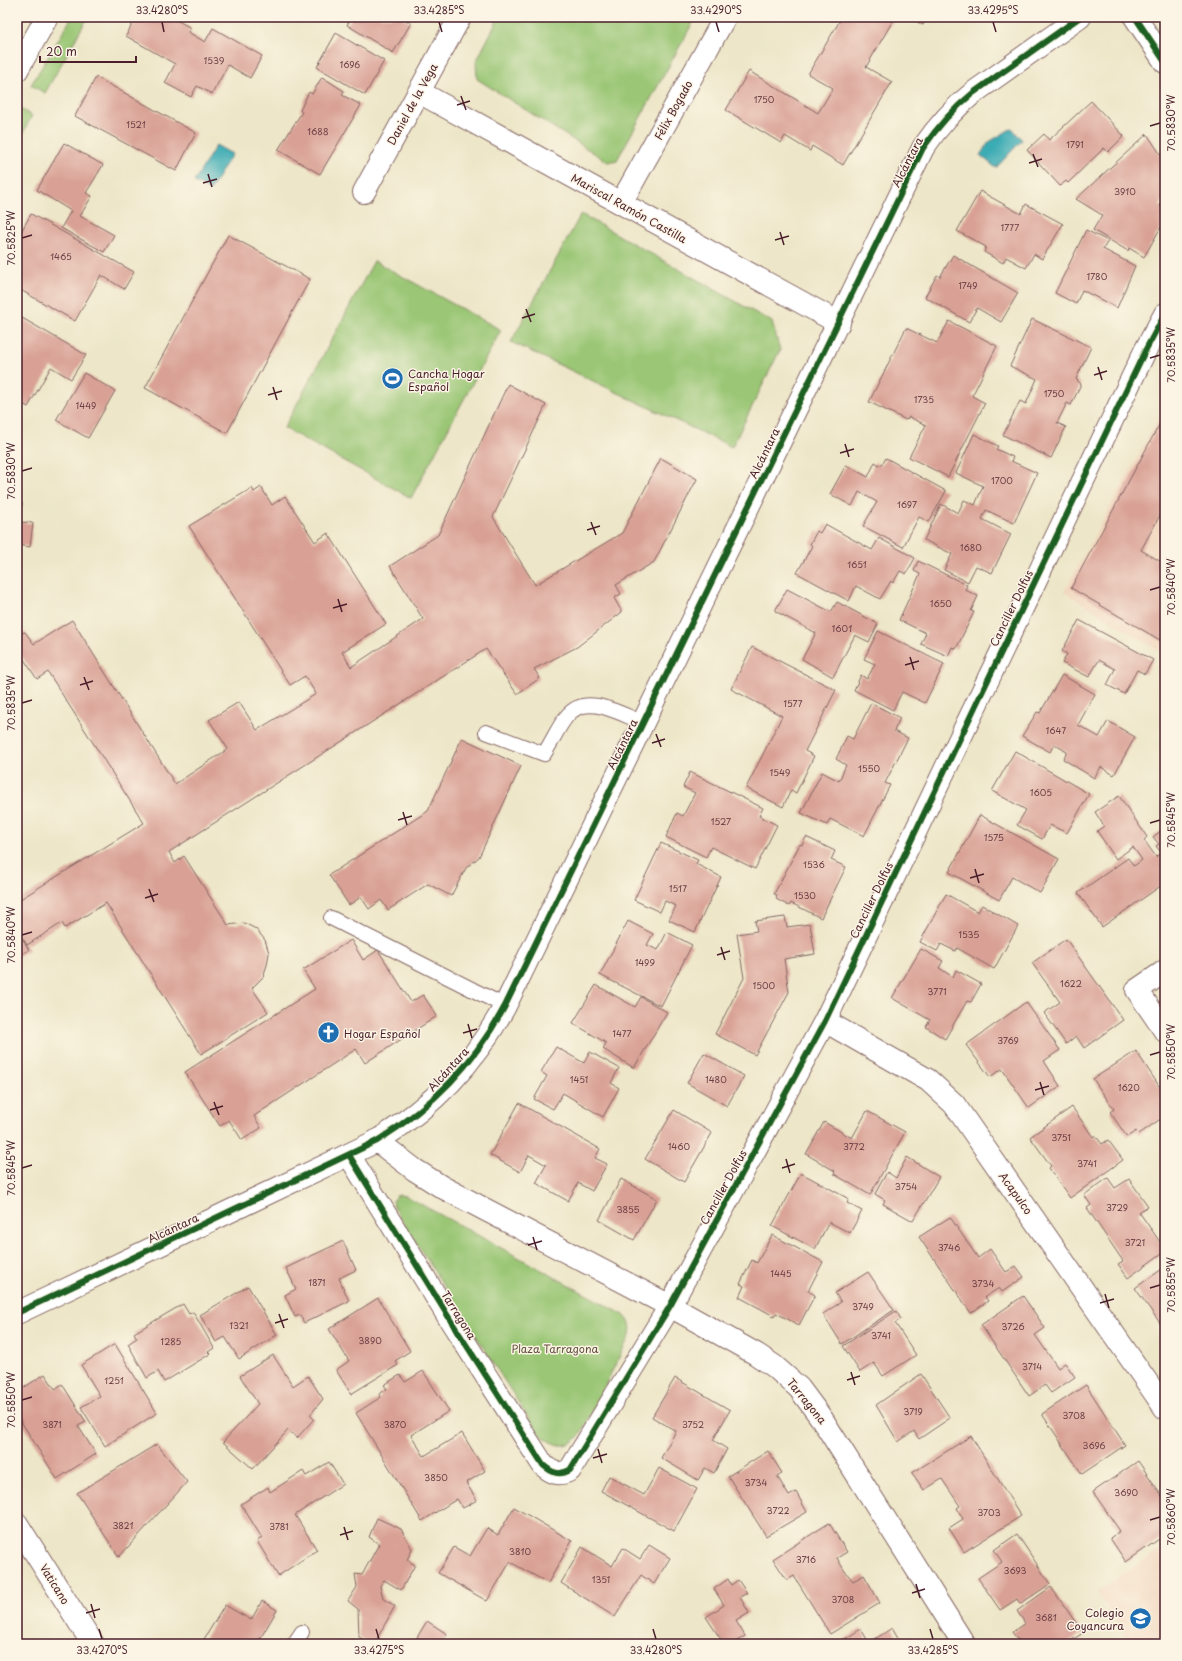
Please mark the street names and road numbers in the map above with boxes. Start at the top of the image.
street label: Daniel de la Vega [382,60,442,148]
street label: Félix Bogado [650,77,696,143]
street label: Alcántara [887,134,927,190]
street label: Mariscal Ramón Castilla [568,169,690,247]
street label: Alcántara [744,425,784,481]
street label: Canciller Dolfus [985,567,1037,649]
street label: Alcántara [602,716,642,772]
street label: Canciller Dolfus [845,859,897,941]
street label: Alcántara [423,1043,473,1095]
street label: Canciller Dolfus [695,1146,751,1228]
street label: Acapulco [995,1168,1037,1218]
street label: Alcántara [145,1209,201,1247]
street label: Tarragona [437,1287,481,1343]
street label: Tarragona [783,1374,831,1428]
street label: Vaticano [36,1560,74,1608]

